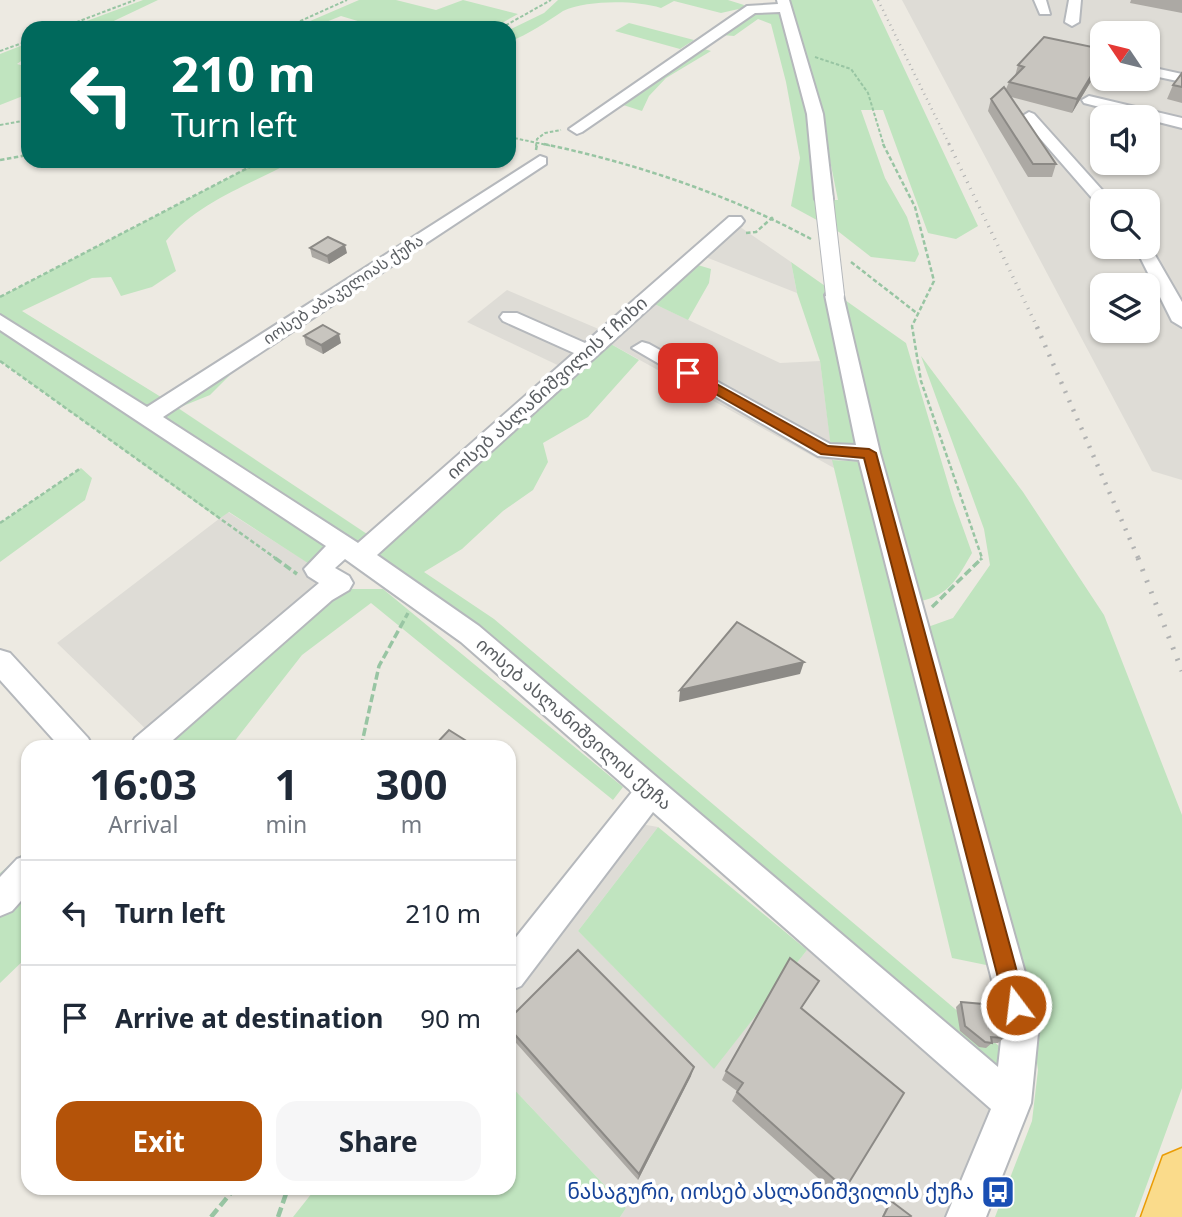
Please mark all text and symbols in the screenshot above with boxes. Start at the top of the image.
north arrow [1090,21,1160,91]
map controls [1090,21,1160,343]
text: 210 m [171,40,316,106]
icon: left [56,49,147,140]
text: Turn left [171,103,297,146]
button: sound [1090,105,1160,175]
button: search [1090,189,1160,259]
street label: იოსებ აბაკელიას ქუჩა [259,229,427,349]
button: layers [1090,273,1160,343]
street label: იოსებ ასლანიშვილის I ჩიხი [441,290,652,484]
pin [658,343,718,403]
icon: arrive [669,354,707,392]
street label: იოსებ ასლანიშვილის ქუჩა [472,632,678,815]
text: 16:03 [89,755,197,812]
text: 1 [274,755,298,812]
text: 300 [376,755,448,812]
text: Arrival [108,808,178,840]
text: min [266,808,307,840]
text: m [401,808,422,840]
icon: left [56,894,94,932]
text: Turn left [115,895,226,931]
text: 210 m [405,895,481,931]
position arrow [979,968,1053,1042]
icon: arrive [56,999,94,1037]
text: Arrive at destination [115,1000,384,1036]
text: 90 m [420,1000,481,1036]
button: Exit [56,1101,262,1181]
button: Share [276,1101,481,1181]
bus stop icon: ნასაგური, იოსებ ასლანიშვილის ქუჩა [979,1173,1017,1211]
place label: ნასაგური, იოსებ ასლანიშვილის ქუჩა [567,1177,974,1205]

